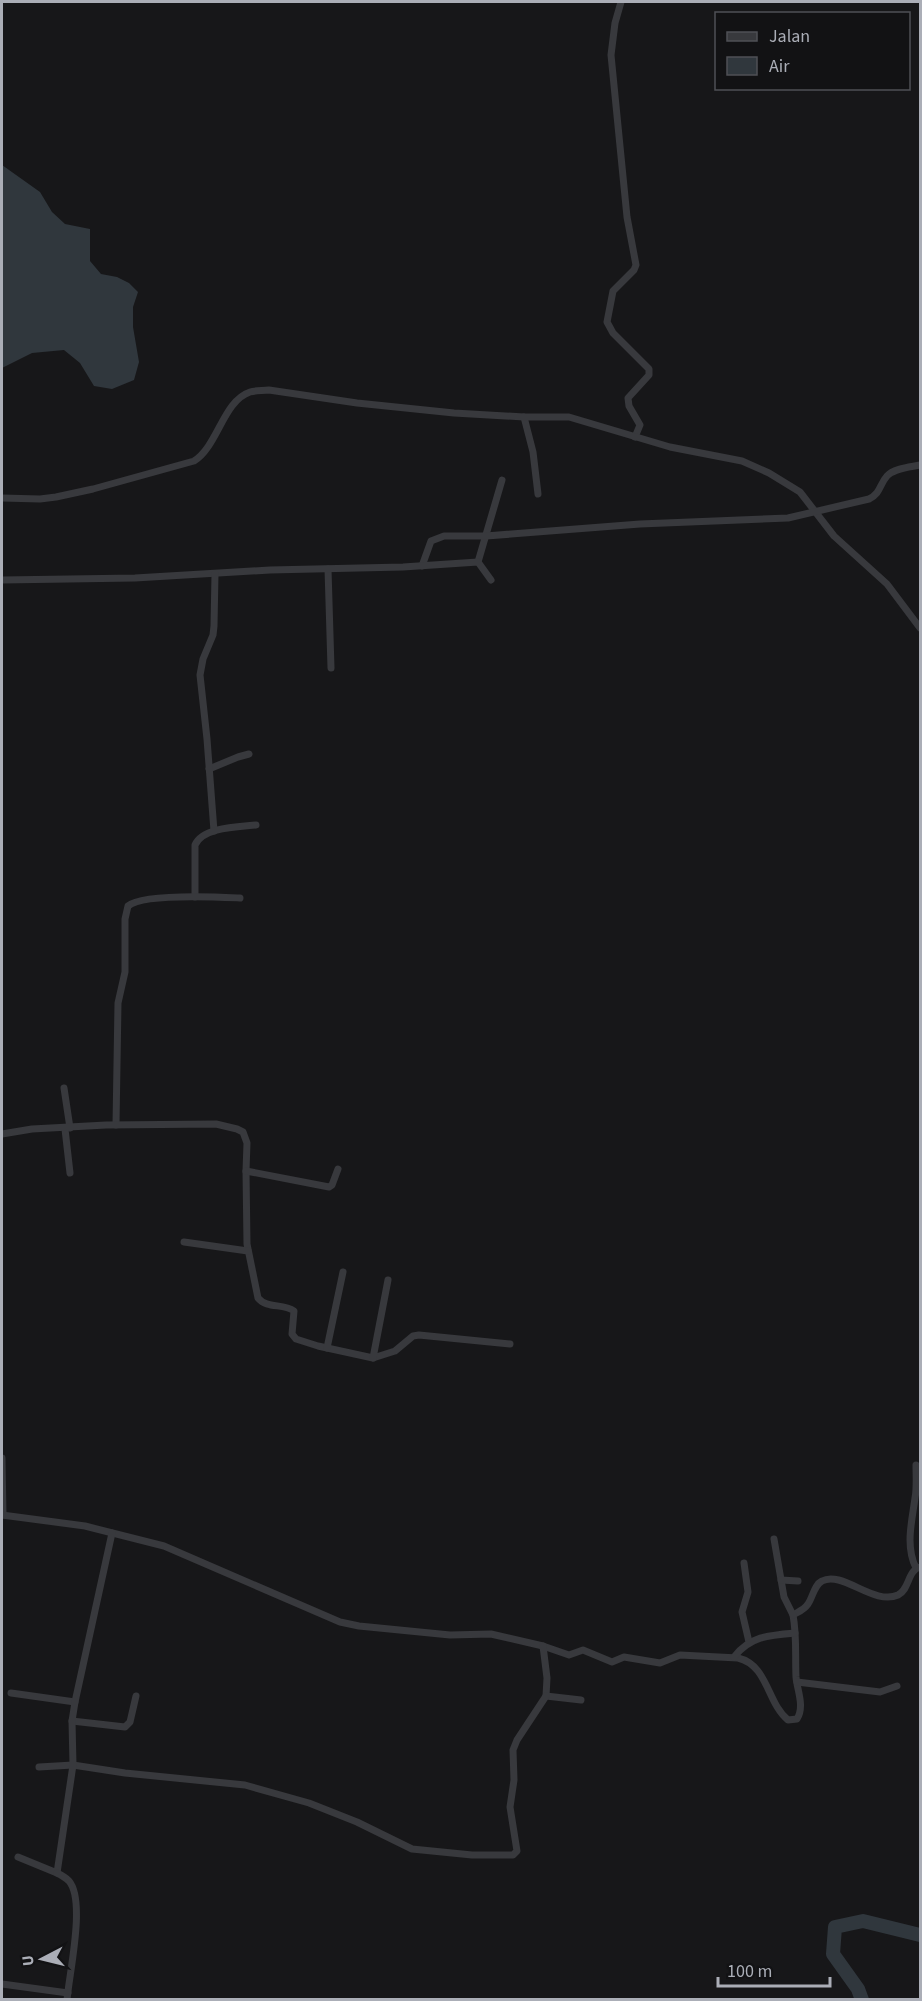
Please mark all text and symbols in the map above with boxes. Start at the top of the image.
legend [715,12,910,90]
text: Jalan [769,24,810,49]
text: Air [769,54,790,79]
north arrow [12,1929,72,1989]
scale bar [718,1950,830,1988]
text: U [17,1954,40,1967]
text: 100 m [727,1959,772,1984]

